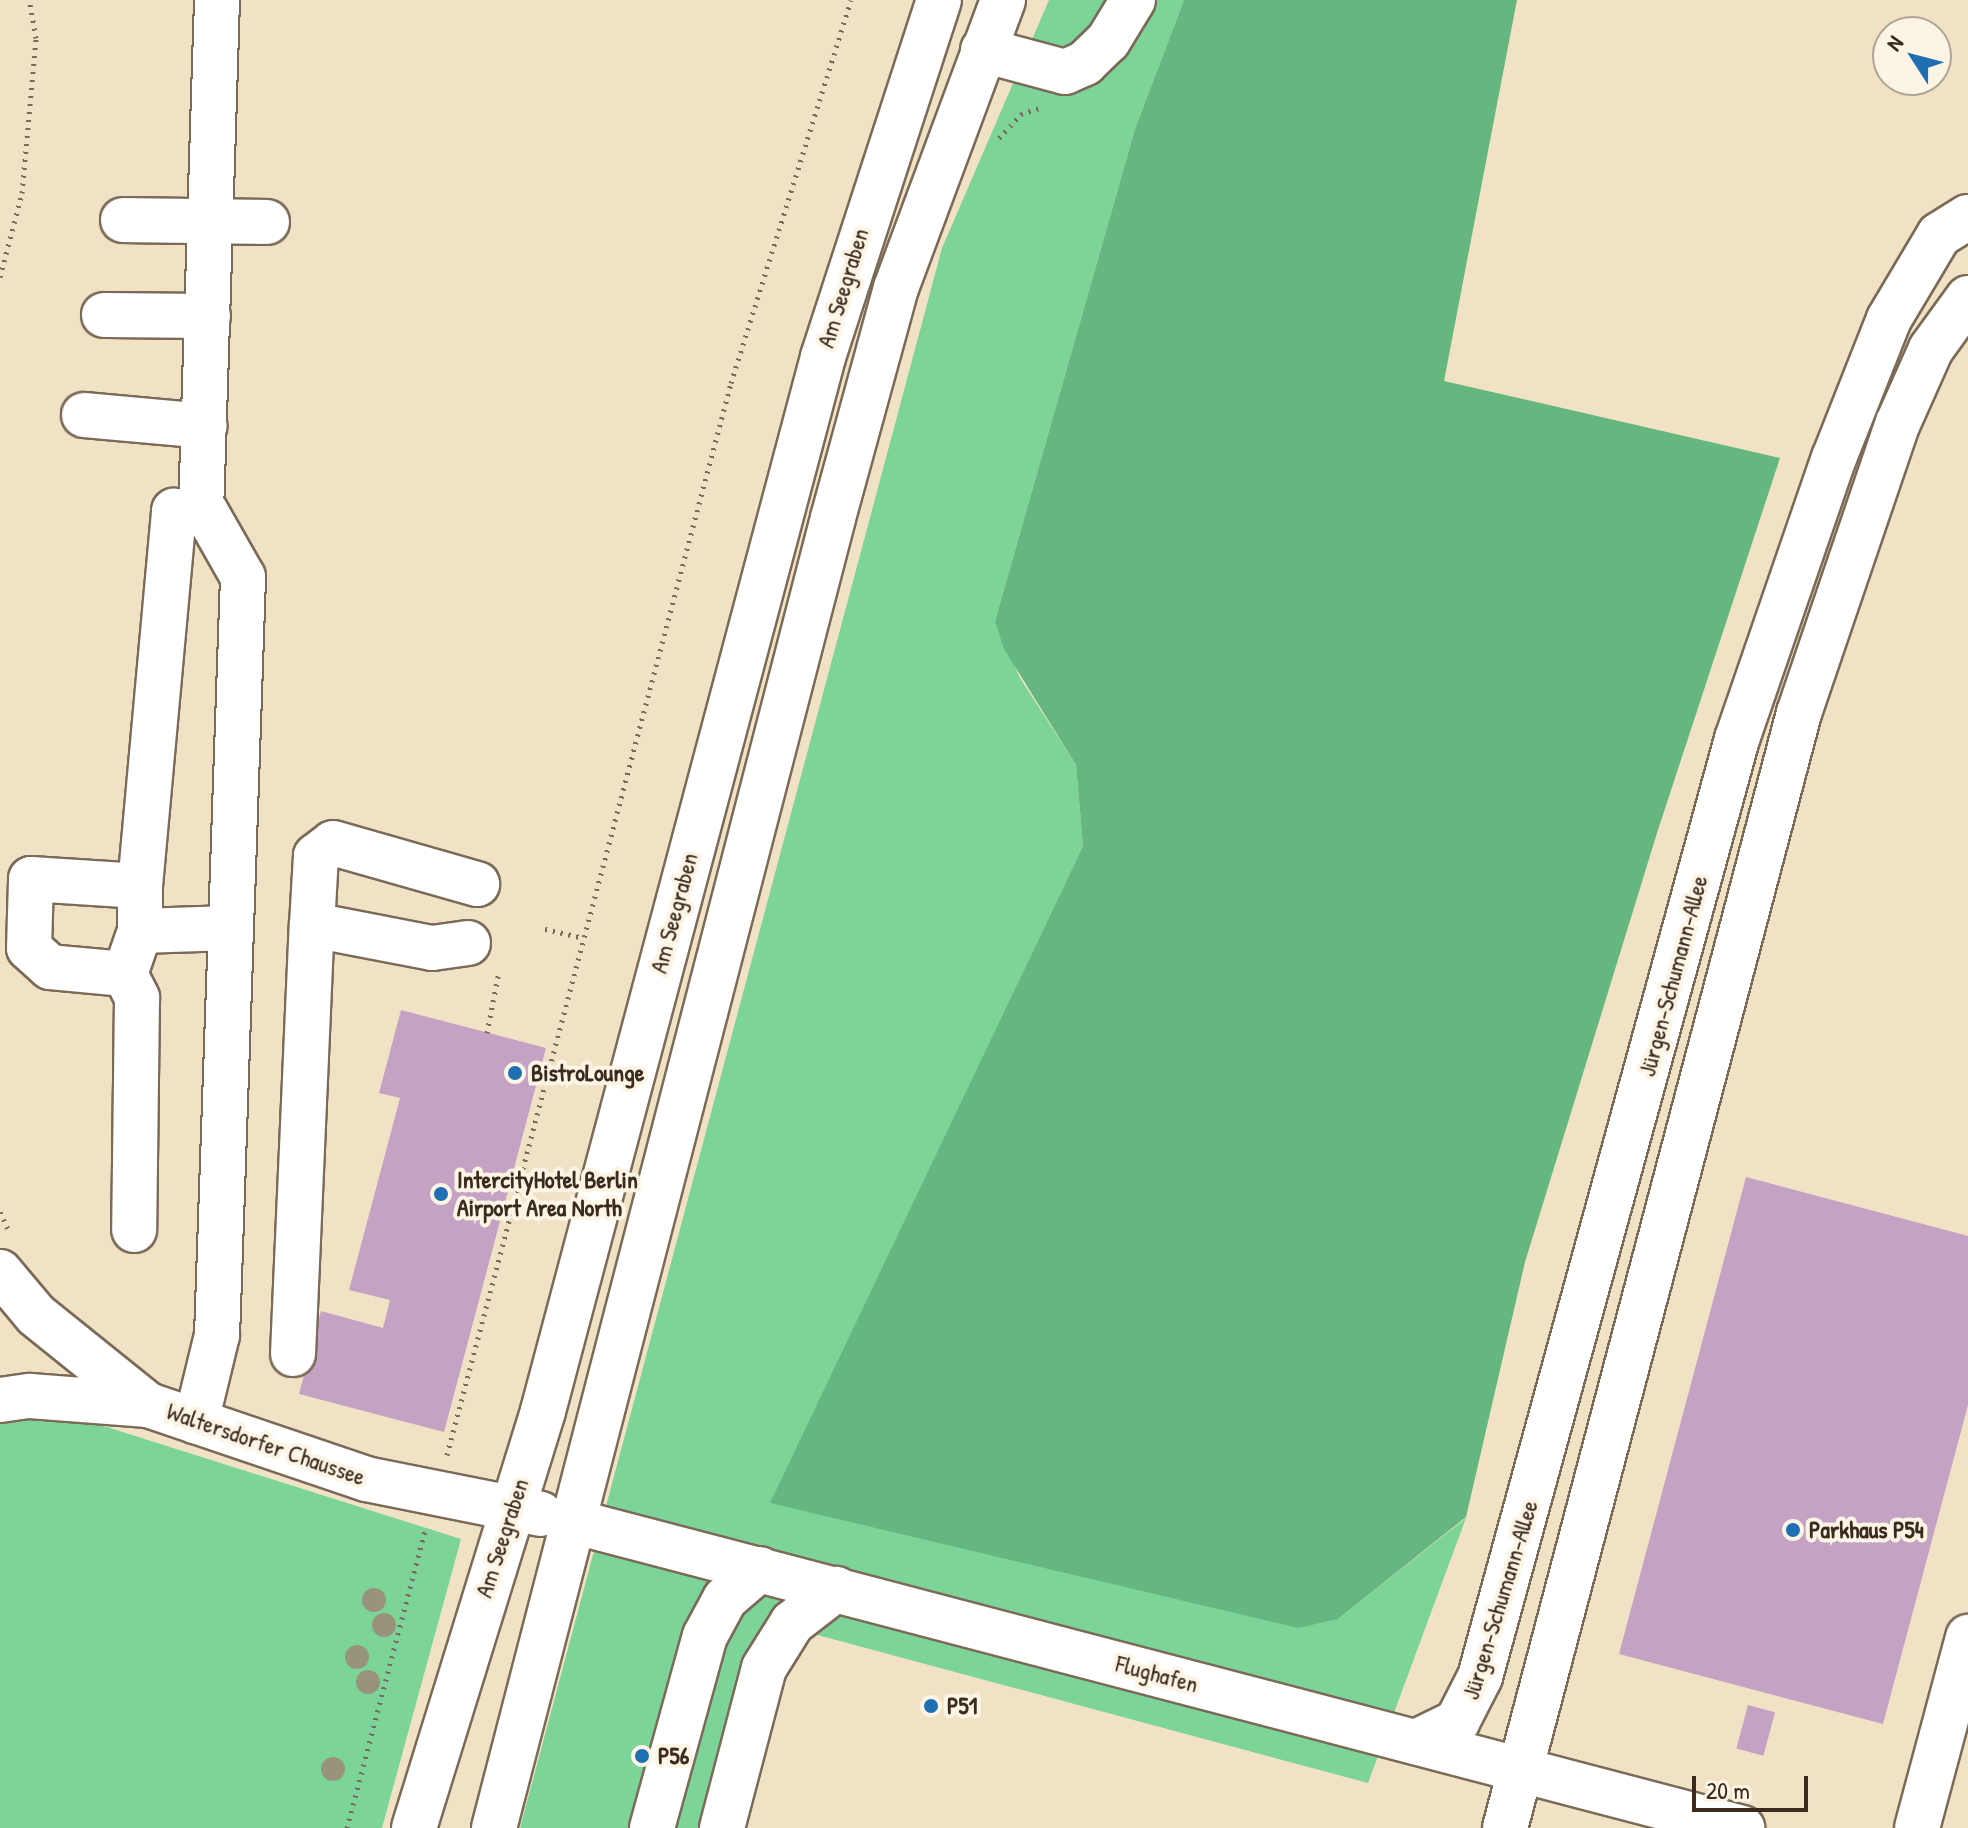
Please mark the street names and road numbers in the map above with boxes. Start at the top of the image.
street label: Am Seegraben [811,225,875,351]
street label: Am Seegraben [644,850,704,976]
street label: Jürgen-Schumann-Allee [1632,872,1714,1080]
street label: Waltersdorfer Chaussee [163,1397,369,1491]
street label: Am Seegraben [469,1475,535,1601]
street label: Jürgen-Schumann-Allee [1456,1497,1544,1703]
street label: Flughafen [1113,1649,1201,1699]

